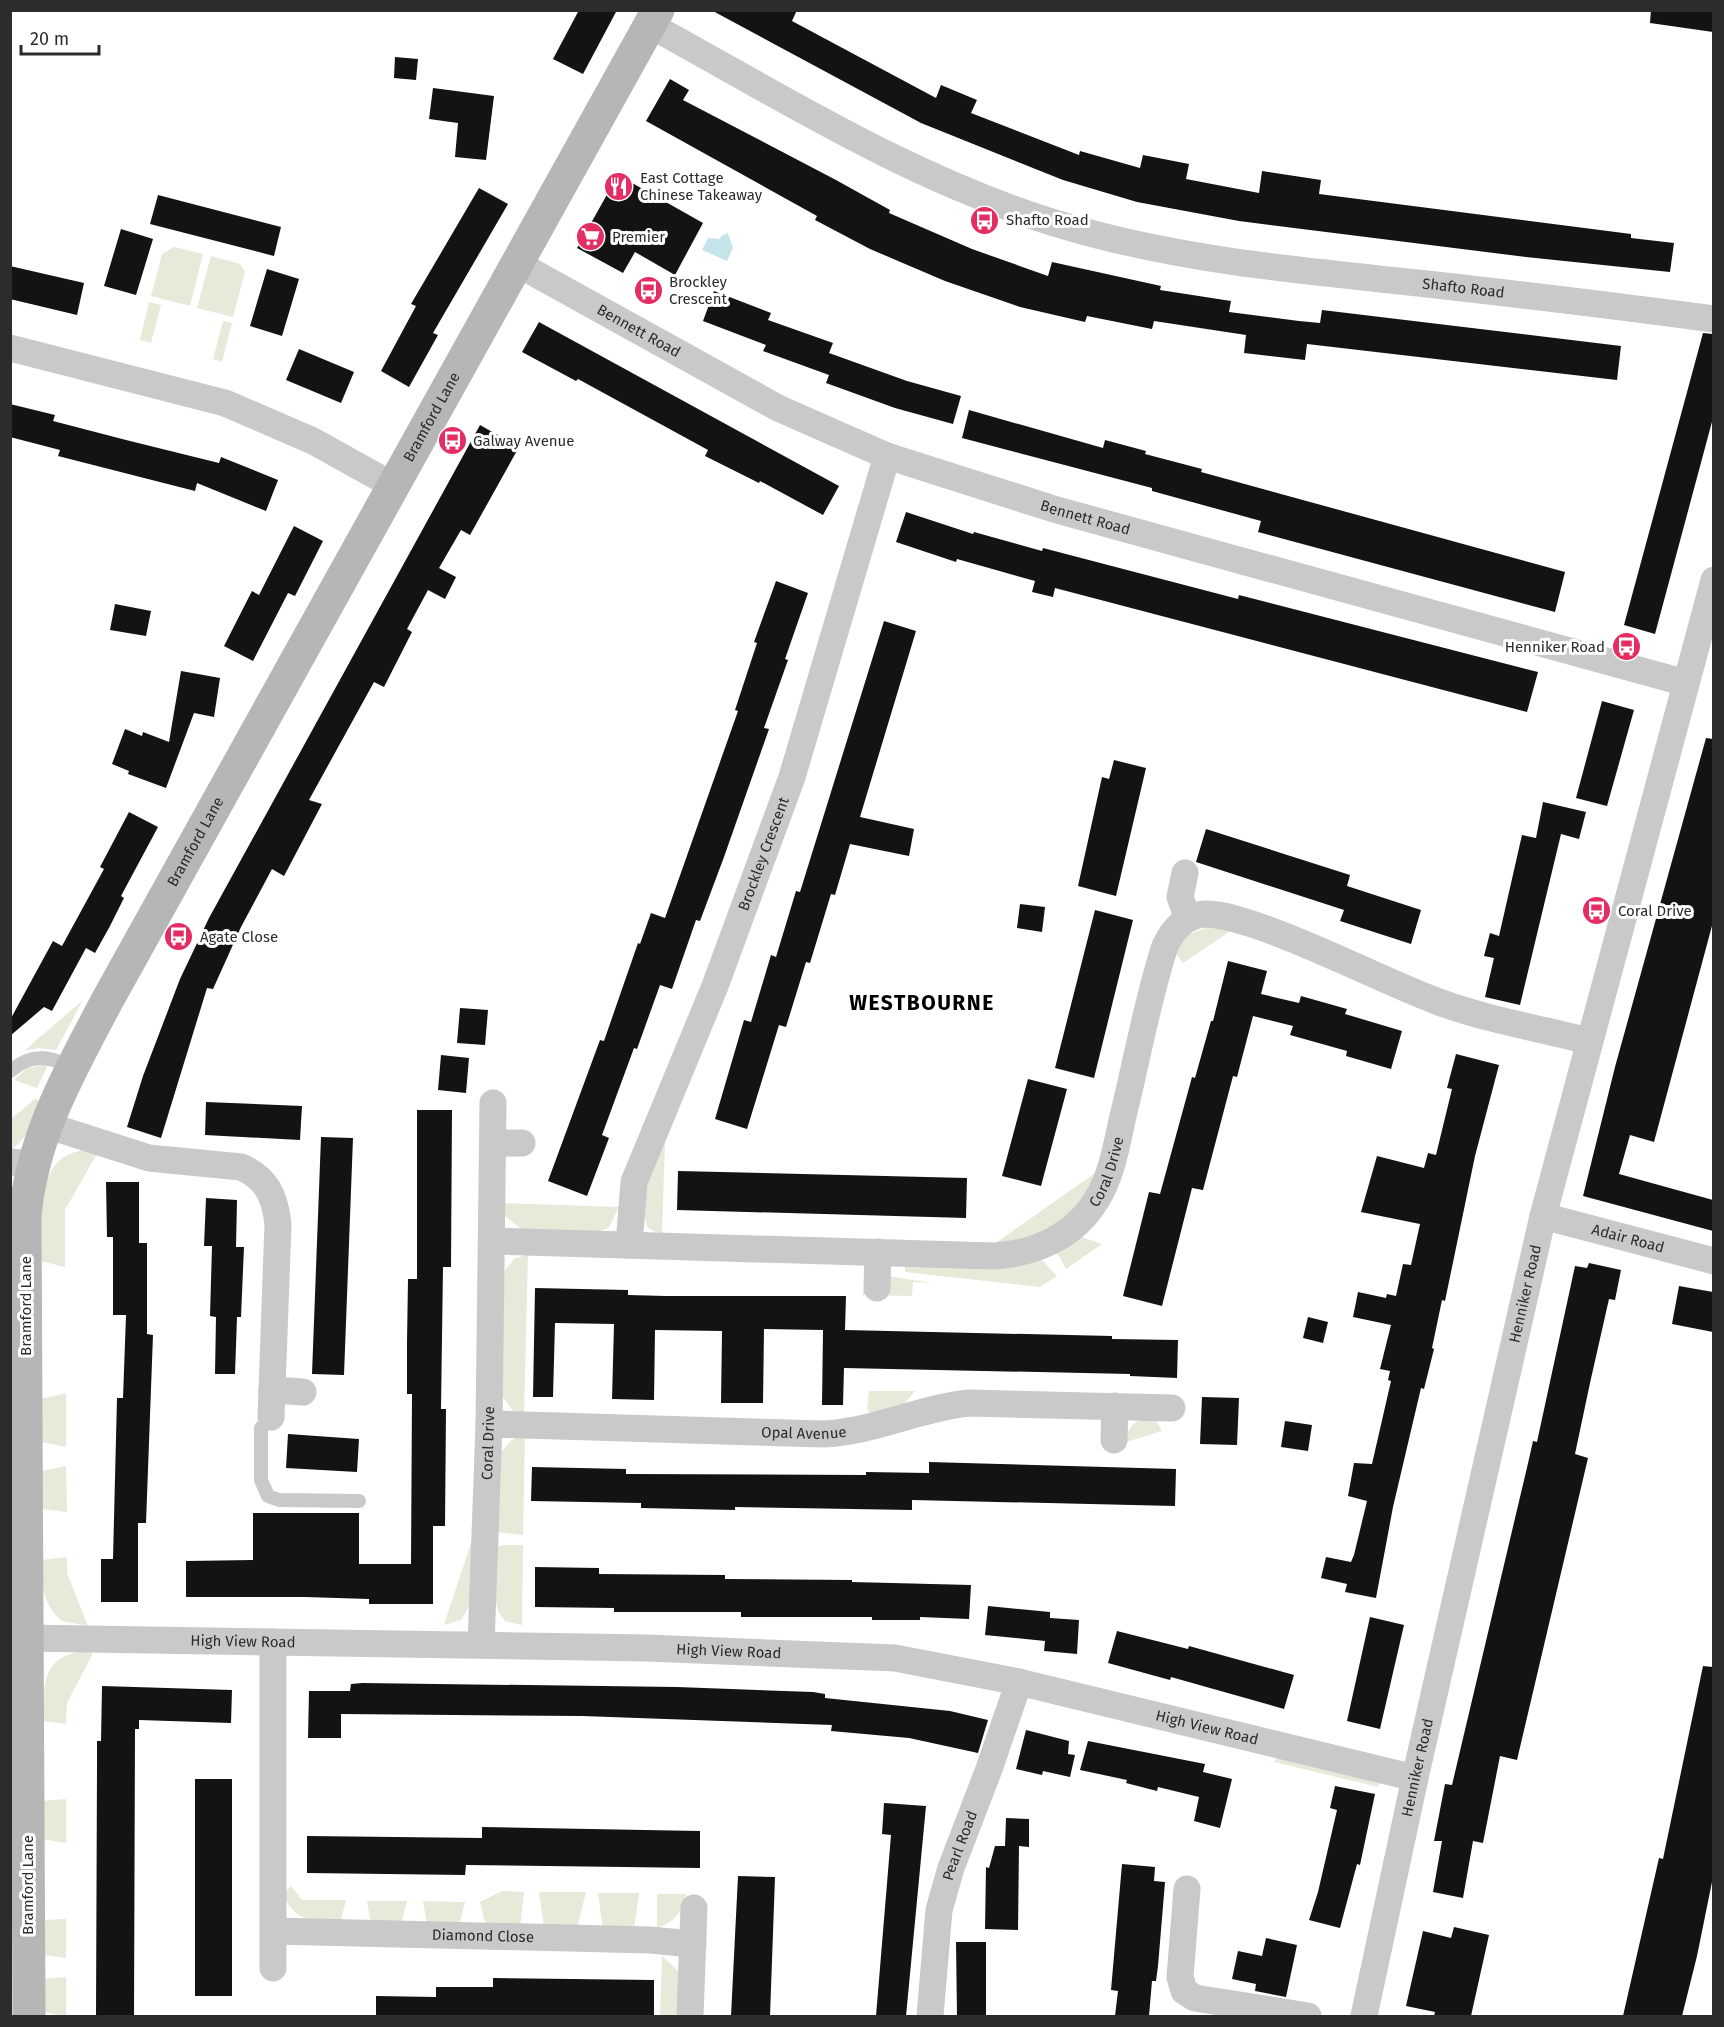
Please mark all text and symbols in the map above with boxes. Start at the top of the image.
scale bar [21,18,99,56]
text: 20 m [30,28,69,50]
place label: East Cottage Chinese Takeaway [640,169,763,204]
restaurant icon: East Cottage Chinese Takeaway [603,171,635,203]
bus stop icon: Shafto Road [969,204,1001,236]
place label: Shafto Road [1006,211,1089,229]
supermarket icon: Premier [575,221,607,253]
place label: Premier [612,228,665,246]
place label: Brockley Crescent [669,273,728,308]
bus stop icon: Brockley Crescent [632,275,664,307]
street label: Shafto Road [1421,275,1506,302]
street label: Bennett Road [594,301,684,361]
street label: Bramford Lane [400,369,464,465]
bus stop icon: Galway Avenue [436,425,468,457]
place label: Galway Avenue [473,432,575,450]
street label: Bennett Road [1038,496,1132,539]
bus stop icon: Henniker Road [1610,631,1642,663]
place label: Henniker Road [1505,638,1605,656]
street label: Bramford Lane [163,794,228,890]
street label: Brockley Crescent [734,794,793,913]
bus stop icon: Coral Drive [1581,895,1613,927]
place label: Coral Drive [1618,902,1692,920]
bus stop icon: Agate Close [163,921,195,953]
place label: Agate Close [200,928,278,946]
district label: WESTBOURNE [849,990,995,1016]
street label: Coral Drive [1085,1135,1127,1210]
street label: Adair Road [1590,1220,1666,1257]
street label: Henniker Road [1505,1243,1545,1345]
street label: Bramford Lane [17,1256,35,1356]
street label: Coral Drive [478,1406,498,1480]
street label: Opal Avenue [761,1423,848,1443]
street label: High View Road [190,1632,296,1651]
street label: High View Road [676,1640,782,1662]
street label: High View Road [1154,1706,1260,1749]
street label: Henniker Road [1398,1717,1437,1819]
street label: Pearl Road [939,1808,981,1883]
street label: Bramford Lane [19,1835,37,1935]
street label: Diamond Close [432,1926,534,1946]

